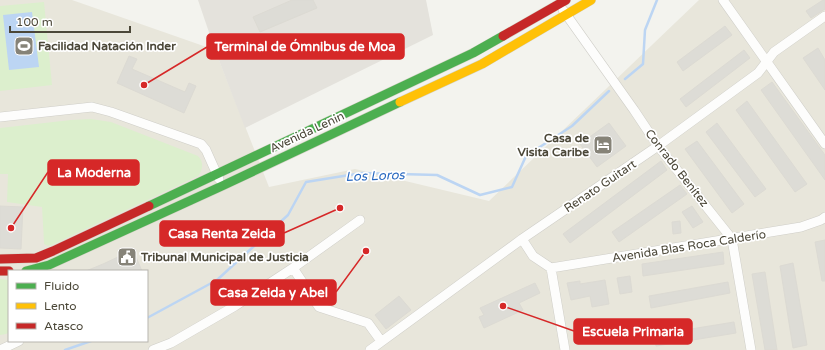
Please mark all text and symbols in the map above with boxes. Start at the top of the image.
scale bar [10,8,130,34]
text: 100 m [16,15,53,29]
callout: Terminal de Ómnibus de Moa [207,34,404,59]
sports icon: Facilidad Natación Inder [13,35,35,57]
text: Terminal de Ómnibus de Moa [213,38,396,55]
place label: Facilidad Natación Inder [38,39,176,53]
street label: Avenida Lenin [267,109,347,155]
street label: Conrado Benítez [642,126,712,210]
place label: Casa de Visita Caribe [518,131,589,159]
hotel icon: Casa de Visita Caribe [592,134,614,156]
street label: Renato Guitart [561,156,639,215]
callout: La Moderna [48,160,139,185]
text: La Moderna [57,165,131,181]
water label: Los Loros [345,167,406,185]
callout: Casa Renta Zeida [160,221,284,246]
text: Casa Renta Zeida [168,226,276,242]
street label: Avenida Blas Roca Calderío [611,227,767,265]
public building icon: Tribunal Municipal de Justicia [116,246,138,268]
place label: Tribunal Municipal de Justicia [140,250,309,265]
legend [8,270,148,342]
text: Fluido [44,279,79,293]
callout: Casa Zeida y Abel [211,280,336,305]
text: Casa Zeida y Abel [218,285,328,301]
text: Lento [44,299,77,313]
text: Atasco [44,319,83,333]
callout: Escuela Primaria [574,319,692,344]
text: Escuela Primaria [582,324,684,340]

